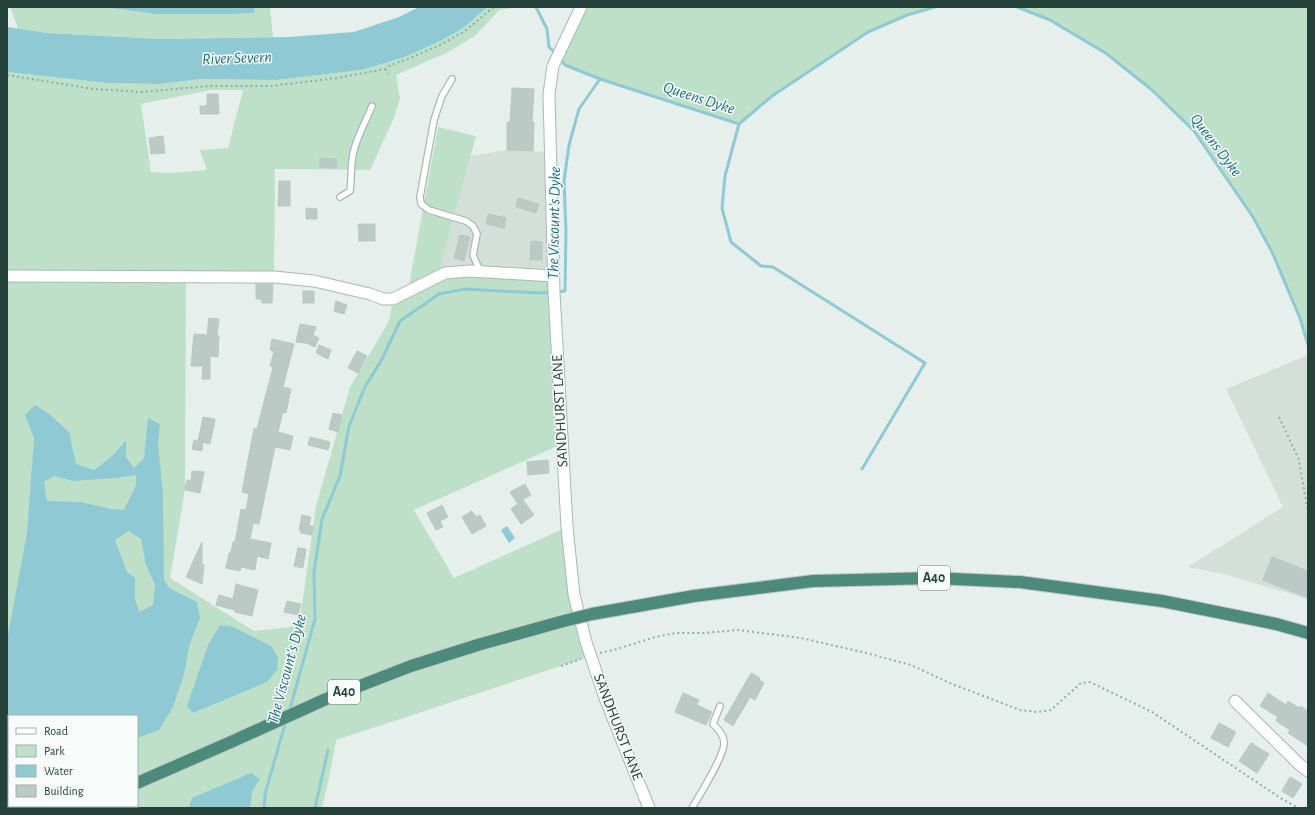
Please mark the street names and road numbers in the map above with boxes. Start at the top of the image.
street label: SANDHURST LANE [550,354,570,468]
road number: A40 [918,566,950,590]
street label: SANDHURST LANE [591,672,645,782]
road number: A40 [328,680,360,704]

